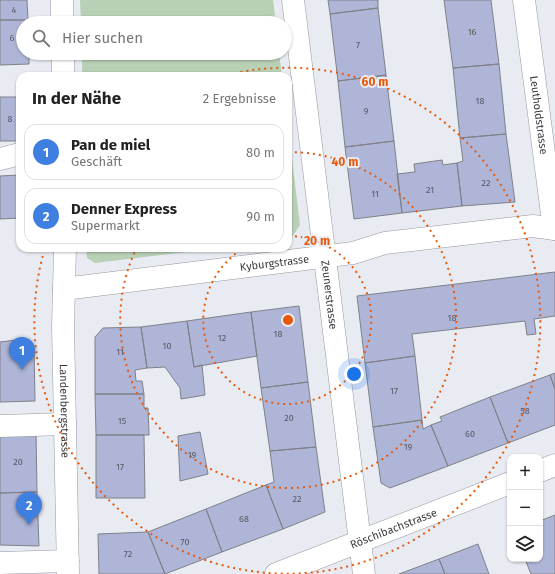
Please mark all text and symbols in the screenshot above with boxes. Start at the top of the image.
house number: 4 [12,5,17,15]
search box [16,16,292,60]
icon: search [30,27,52,49]
house number: 16 [468,27,477,37]
text: Hier suchen [62,29,143,47]
house number: 6 [10,33,15,43]
house number: 7 [356,40,360,50]
text: 60 m [362,75,388,89]
street label: Leutholdstrasse [527,75,551,155]
text: In der Nähe [32,88,121,109]
text: 2 Ergebnisse [203,91,276,106]
house number: 18 [476,96,484,106]
house number: 9 [364,106,369,116]
house number: 8 [8,114,13,124]
text: Pan de miel [71,136,150,154]
text: 1 [43,145,49,160]
text: 80 m [246,145,275,160]
text: Geschäft [71,154,122,169]
text: 40 m [332,155,358,169]
house number: 22 [482,178,490,188]
house number: 21 [426,185,434,195]
house number: 11 [371,189,379,199]
text: Denner Express [71,200,177,218]
text: 2 [43,209,49,224]
text: 90 m [246,209,275,224]
text: Supermarkt [71,218,140,233]
text: 20 m [304,234,330,248]
street label: Kyburgstrasse [239,252,310,274]
street label: Zeunerstrasse [319,259,340,330]
centre of rings [281,313,295,327]
house number: 18 [448,313,456,323]
house number: 18 [274,329,282,339]
house number: 12 [218,333,226,343]
pin: 1 [9,337,35,370]
house number: 10 [163,341,171,351]
house number: 11 [116,347,124,357]
street label: Landenbergstrasse [57,364,72,458]
your location [344,364,364,384]
house number: 17 [390,386,398,396]
house number: 58 [520,406,530,416]
house number: 20 [284,413,294,423]
house number: 15 [118,416,127,426]
house number: 60 [465,429,475,439]
house number: 19 [404,442,413,452]
house number: 19 [188,450,197,460]
map controls [507,454,543,562]
button: + [507,454,543,490]
house number: 20 [13,457,23,467]
house number: 17 [116,462,124,472]
button: − [507,490,543,526]
pin: 2 [16,492,42,525]
house number: 22 [293,494,301,504]
street label: Röschibachstrasse [348,506,439,551]
house number: 68 [239,514,249,524]
button: layers [507,526,543,562]
house number: 70 [181,537,189,547]
house number: 72 [124,549,132,559]

